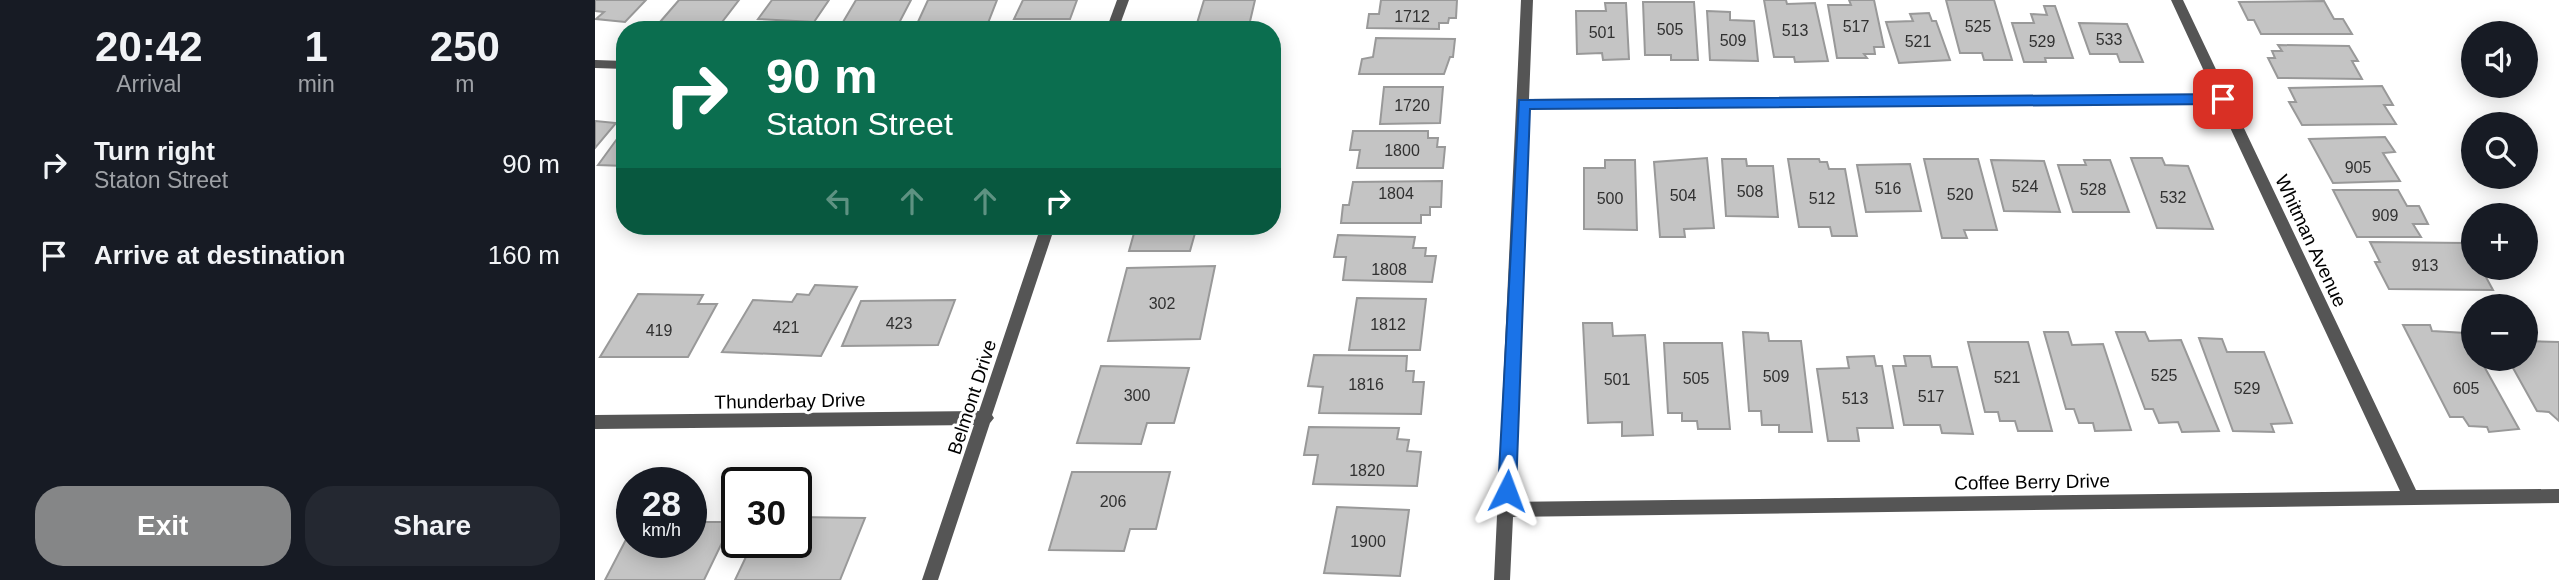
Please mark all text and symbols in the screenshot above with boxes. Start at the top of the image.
house number: 1712 [1394,8,1430,25]
house number: 517 [1843,18,1869,35]
house number: 525 [1965,18,1991,35]
house number: 505 [1657,21,1683,38]
map controls [2461,21,2538,371]
button: sound [2461,21,2538,98]
house number: 513 [1782,22,1808,39]
text: 20:42 [95,23,203,70]
text: 1 [304,23,328,70]
text: 250 [430,23,500,70]
house number: 501 [1589,24,1615,41]
house number: 533 [2096,31,2122,48]
house number: 509 [1720,32,1746,49]
house number: 521 [1905,33,1931,50]
house number: 529 [2029,33,2055,50]
icon: right [651,49,742,140]
text: 90 m [766,49,878,103]
pin [2193,69,2253,129]
text: Arrival [116,71,181,97]
text: min [298,71,335,97]
text: m [455,71,474,97]
icon: arrive [2204,80,2242,118]
house number: 1720 [1394,97,1430,114]
text: Staton Street [766,106,953,142]
button: search [2461,112,2538,189]
text: Turn right [94,136,215,166]
house number: 1800 [1384,142,1420,159]
icon: right [35,146,73,184]
text: 90 m [502,149,560,179]
house number: 905 [2345,159,2371,176]
text: Staton Street [94,167,228,193]
street label: Whitman Avenue [2271,172,2351,310]
house number: 524 [2012,178,2038,195]
house number: 516 [1875,180,1901,197]
house number: 528 [2080,181,2106,198]
icon: left [820,182,858,220]
icon: ahead [893,182,931,220]
icon: ahead [966,182,1004,220]
icon: right [1039,182,1077,220]
house number: 508 [1737,183,1763,200]
house number: 1804 [1378,185,1414,202]
house number: 520 [1947,186,1973,203]
house number: 504 [1670,187,1696,204]
house number: 532 [2160,189,2186,206]
house number: 500 [1597,190,1623,207]
house number: 512 [1809,190,1835,207]
button: + [2461,203,2538,280]
house number: 909 [2372,207,2398,224]
icon: arrive [35,237,73,275]
text: Arrive at destination [94,240,345,270]
text: 160 m [488,240,560,270]
house number: 913 [2412,257,2438,274]
house number: 1808 [1371,261,1407,278]
button: − [2461,294,2538,371]
house number: 302 [1149,295,1175,312]
house number: 423 [886,315,912,332]
house number: 1812 [1370,316,1406,333]
house number: 421 [773,319,799,336]
house number: 419 [646,322,672,339]
street label: Belmont Drive [944,337,1000,457]
house number: 525 [2151,367,2177,384]
house number: 509 [1763,368,1789,385]
house number: 521 [1994,369,2020,386]
house number: 505 [1683,370,1709,387]
house number: 501 [1604,371,1630,388]
house number: 1816 [1348,376,1384,393]
house number: 529 [2234,380,2260,397]
house number: 605 [2453,380,2479,397]
house number: 300 [1124,387,1150,404]
house number: 517 [1918,388,1944,405]
street label: Thunderbay Drive [714,389,866,413]
house number: 513 [1842,390,1868,407]
position arrow [1470,454,1544,528]
house number: 1820 [1349,462,1385,479]
speed limit sign: 30 [721,467,812,558]
street label: Coffee Berry Drive [1954,470,2110,494]
text: 28 [642,484,681,523]
button: Exit [35,486,291,566]
button: Share [305,486,560,566]
house number: 206 [1100,493,1126,510]
text: km/h [642,520,681,540]
house number: 1900 [1350,533,1386,550]

